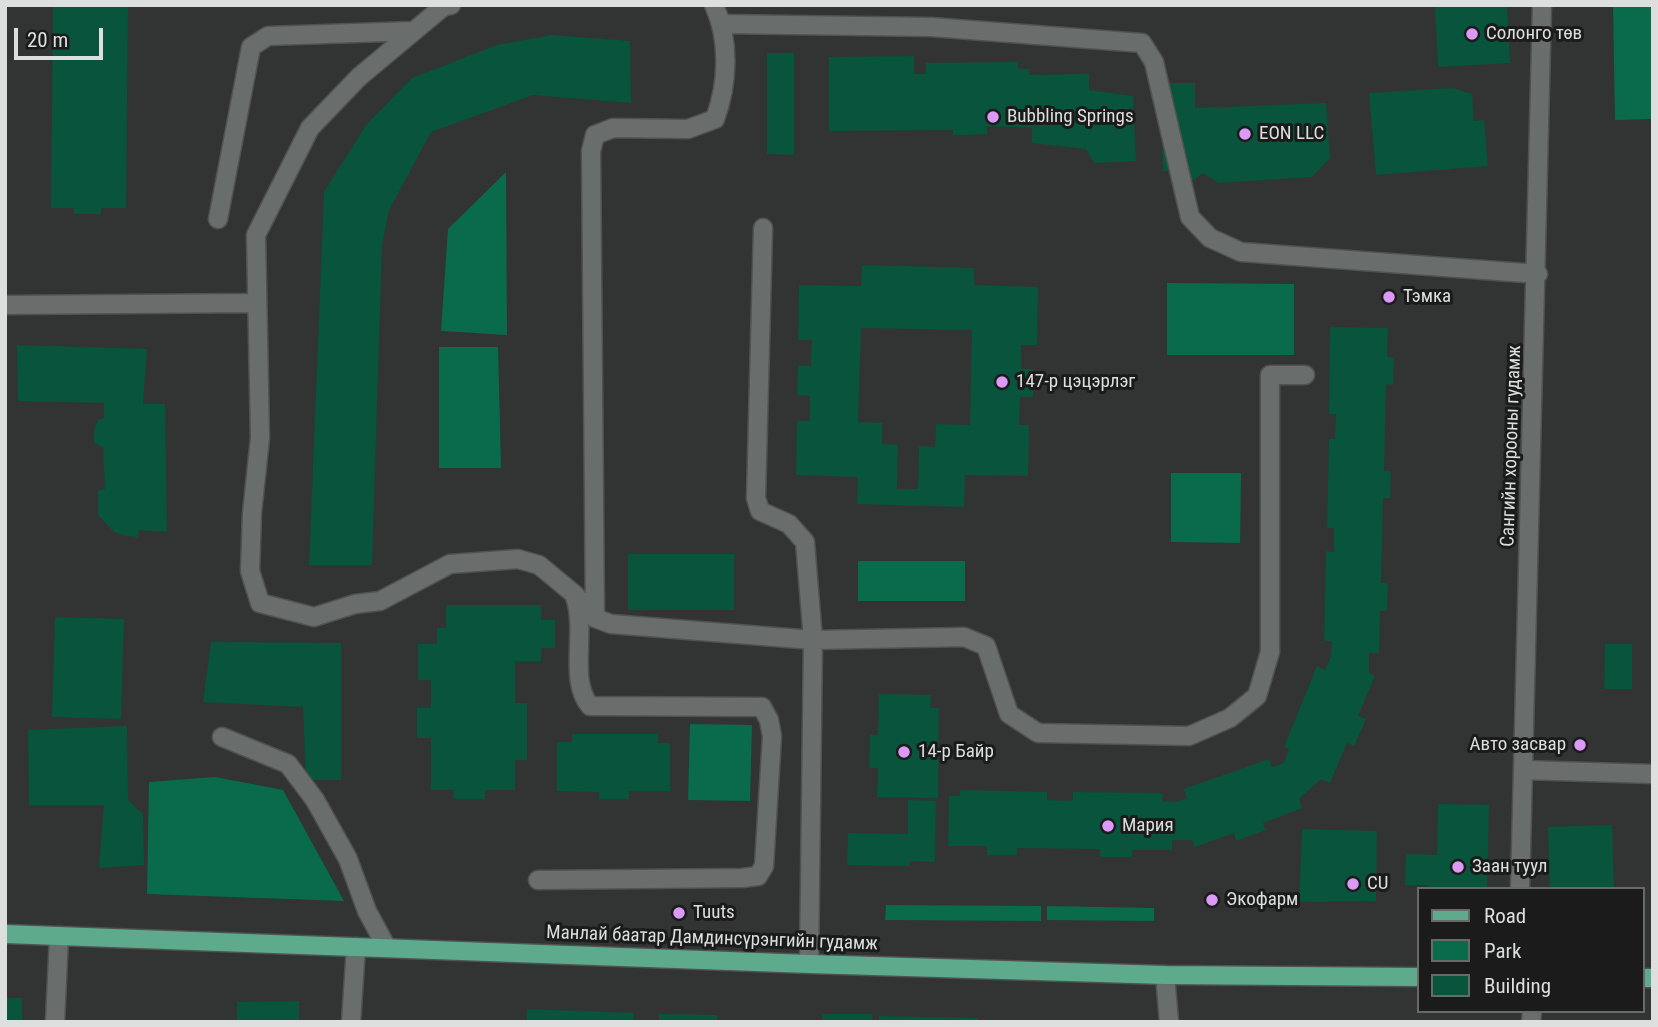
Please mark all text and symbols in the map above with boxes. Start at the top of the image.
scale bar [18,14,107,58]
place label: Солонго төв [1486,23,1582,45]
marker: Солонго төв [1464,26,1480,42]
text: 20 m [27,28,68,52]
place label: Bubbling Springs [1007,106,1134,128]
marker: Bubbling Springs [985,109,1001,125]
place label: EON LLC [1259,123,1324,145]
marker: EON LLC [1237,126,1253,142]
place label: Тэмка [1403,286,1451,308]
marker: Тэмка [1381,289,1397,305]
street label: Сангийн хорооны гудамж [1497,345,1527,547]
place label: 147-р цэцэрлэг [1016,371,1135,393]
marker: 147-р цэцэрлэг [994,374,1010,390]
place label: Авто засвар [1470,734,1566,756]
marker: Авто засвар [1572,737,1588,753]
place label: 14-р Байр [918,741,994,763]
marker: 14-р Байр [896,744,912,760]
place label: Мария [1122,815,1174,837]
marker: Мария [1100,818,1116,834]
place label: Заан туул [1472,856,1547,878]
marker: Заан туул [1450,859,1466,875]
place label: CU [1367,873,1388,895]
marker: CU [1345,876,1361,892]
legend [1416,887,1644,1013]
place label: Экофарм [1226,889,1298,911]
marker: Экофарм [1204,892,1220,908]
place label: Tuuts [693,902,735,924]
text: Road [1484,904,1526,928]
marker: Tuuts [671,905,687,921]
street label: Манлай баатар Дамдинсүрэнгийн гудамж [546,922,878,956]
text: Park [1484,939,1521,963]
text: Building [1484,974,1551,998]

